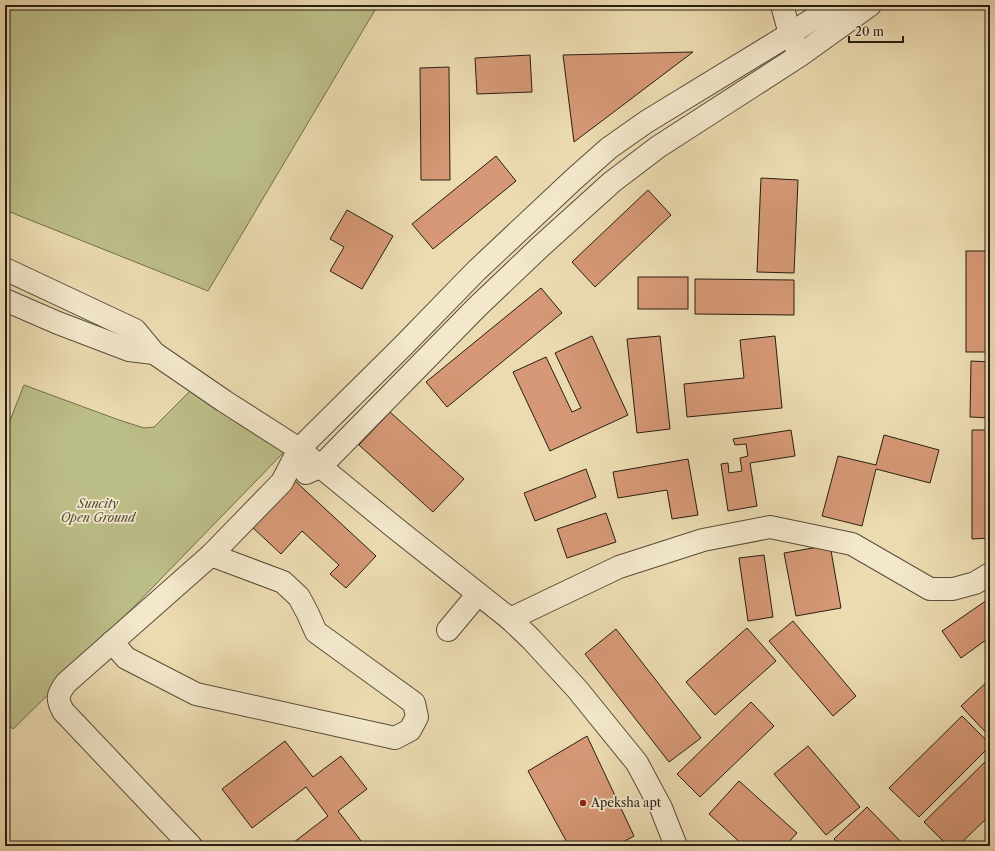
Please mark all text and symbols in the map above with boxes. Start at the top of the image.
scale bar [849,18,903,44]
text: 20 m [855,24,884,39]
park label: Suncity Open Ground [61,496,137,525]
place label: Apeksha apt [590,795,662,810]
marker: Apeksha apt [578,798,588,808]

